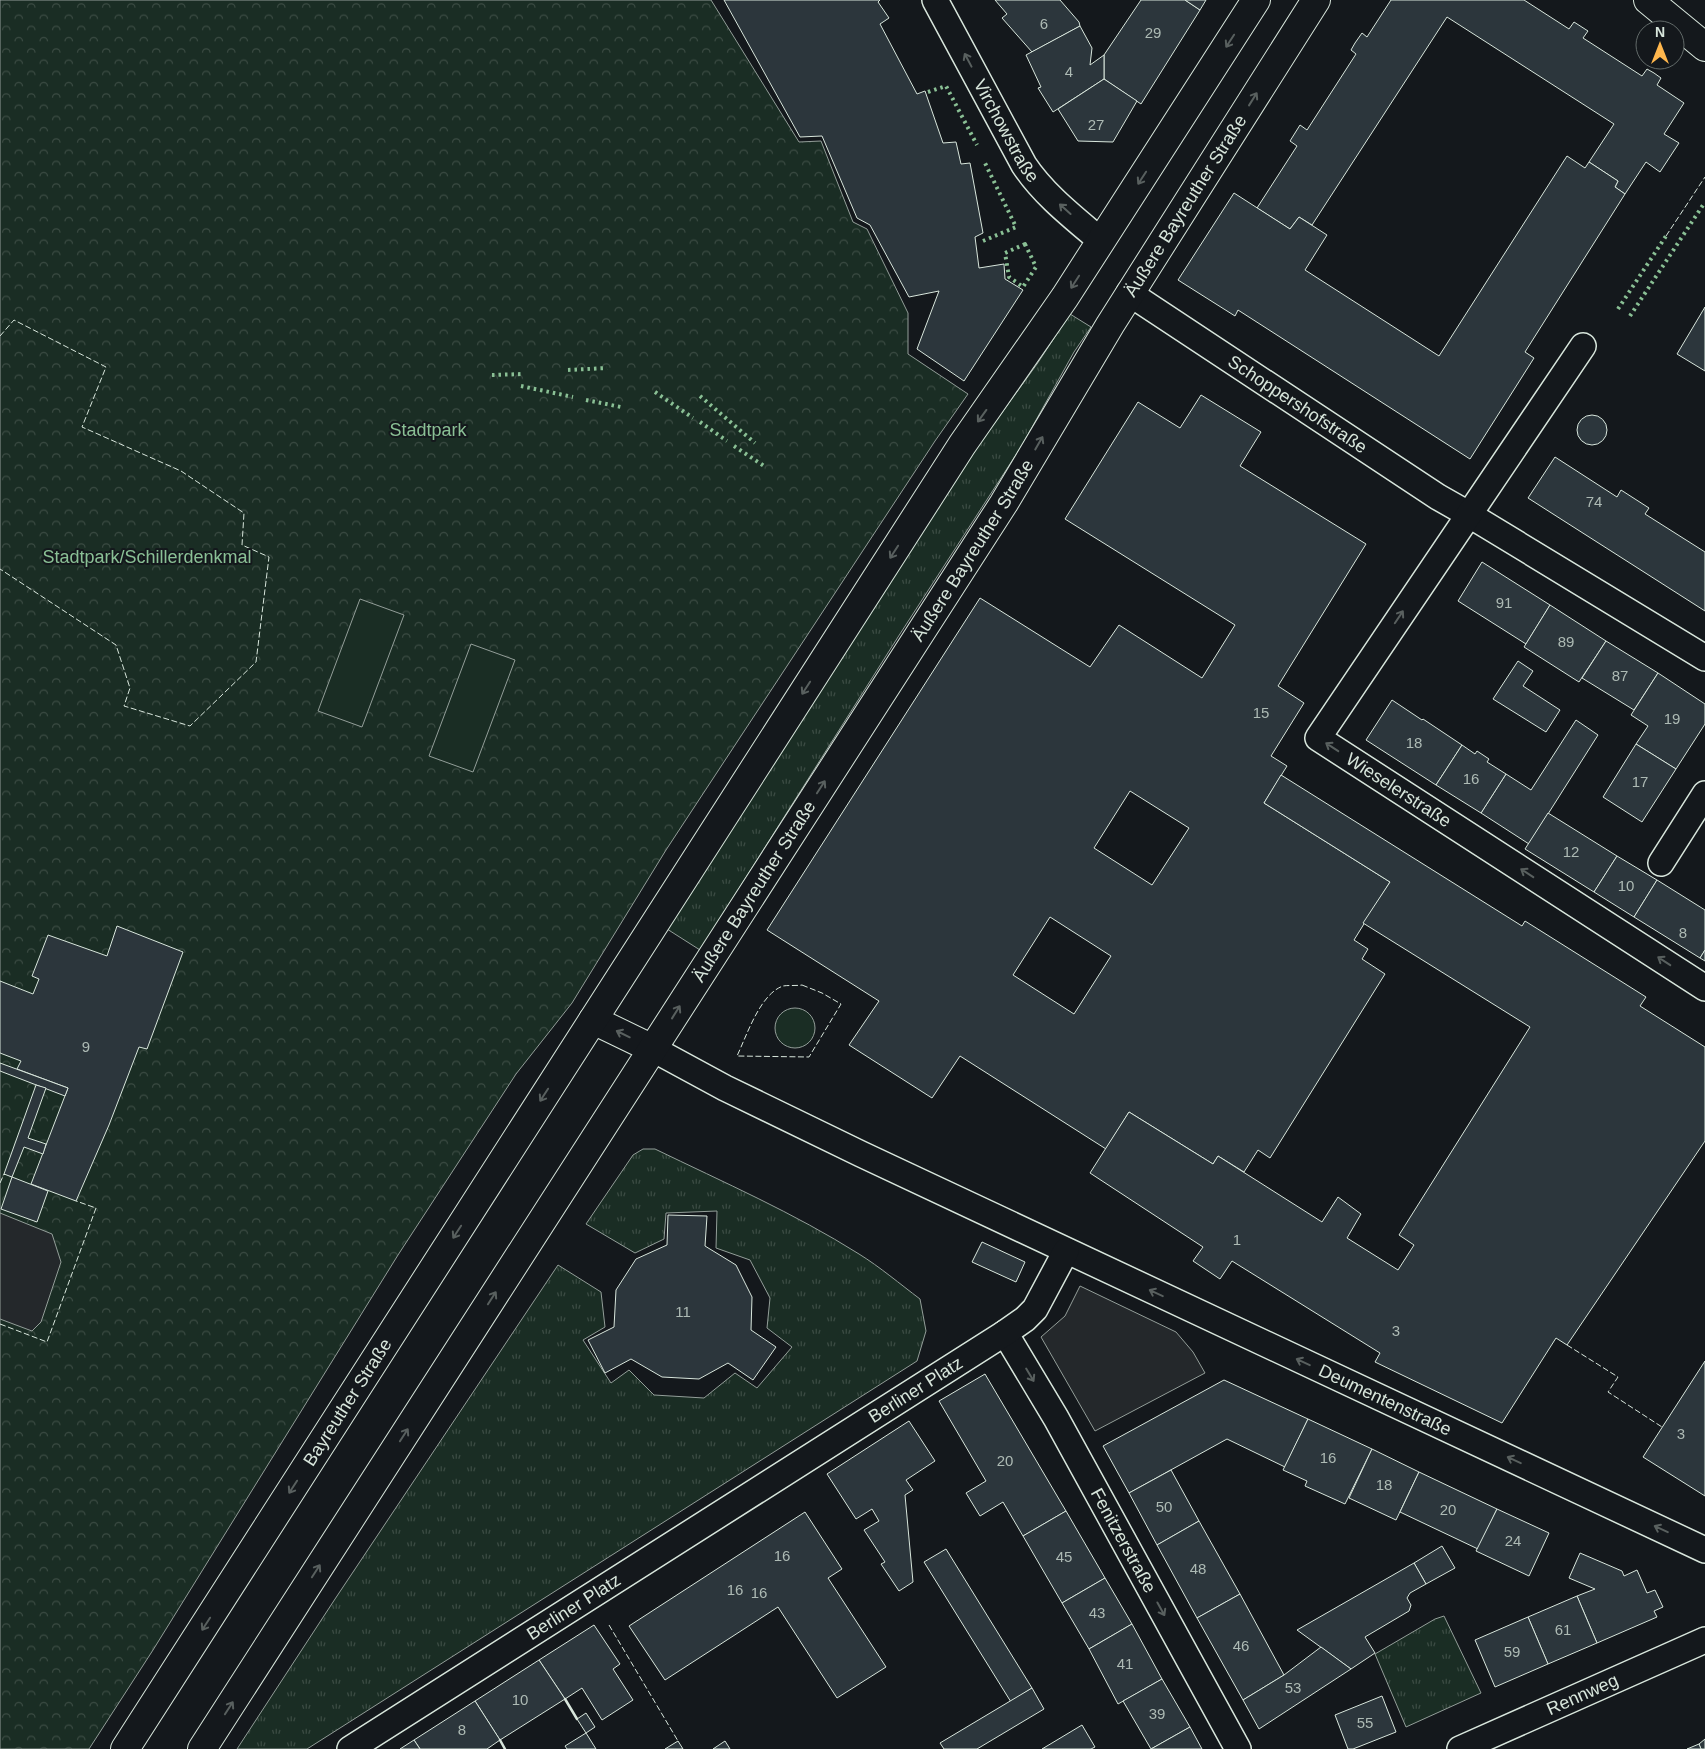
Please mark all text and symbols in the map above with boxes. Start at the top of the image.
house number: 6 [1040,15,1048,32]
north arrow [1635,20,1685,70]
house number: 29 [1145,24,1161,41]
text: N [1655,24,1665,40]
one-way arrow [1224,34,1235,48]
one-way arrow [962,53,972,67]
house number: 4 [1065,63,1073,80]
street label: Virchowstraße [970,76,1043,186]
one-way arrow [1249,92,1259,106]
street label: Äußere Bayreuther Straße [1121,111,1251,300]
house number: 27 [1088,116,1104,133]
one-way arrow [1137,171,1148,185]
one-way arrow [1058,204,1071,215]
one-way arrow [1070,275,1080,289]
street label: Schoppershofstraße [1224,351,1371,457]
one-way arrow [977,408,987,422]
park label: Stadtpark [389,420,468,440]
one-way arrow [1035,437,1045,451]
street label: Äußere Bayreuther Straße [908,456,1038,645]
house number: 74 [1586,493,1602,510]
one-way arrow [889,545,899,559]
park label: Stadtpark/Schillerdenkmal [42,547,252,567]
house number: 91 [1496,594,1512,611]
one-way arrow [1394,610,1404,624]
house number: 89 [1558,633,1574,650]
house number: 87 [1612,667,1628,684]
one-way arrow [801,681,811,695]
house number: 15 [1253,704,1269,721]
house number: 19 [1664,710,1680,727]
house number: 18 [1406,734,1422,751]
one-way arrow [1326,742,1340,752]
street label: Wieselerstraße [1342,749,1455,831]
house number: 16 [1463,770,1479,787]
house number: 17 [1632,773,1648,790]
one-way arrow [815,780,826,794]
street label: Äußere Bayreuther Straße [688,797,820,986]
house number: 12 [1563,843,1579,860]
one-way arrow [1521,868,1535,878]
house number: 10 [1618,877,1634,894]
house number: 8 [1679,924,1687,941]
one-way arrow [1657,956,1671,966]
one-way arrow [671,1005,681,1019]
one-way arrow [616,1028,631,1038]
house number: 9 [82,1038,90,1055]
one-way arrow [539,1088,549,1102]
one-way arrow [451,1225,461,1239]
house number: 1 [1233,1231,1241,1248]
one-way arrow [1149,1288,1164,1297]
one-way arrow [487,1291,497,1305]
house number: 11 [675,1303,691,1320]
house number: 3 [1392,1322,1400,1339]
street label: Bayreuther Straße [299,1335,396,1470]
street label: Berliner Platz [865,1353,966,1427]
one-way arrow [1296,1357,1311,1366]
street label: Deumentenstraße [1316,1360,1455,1440]
one-way arrow [1026,1368,1036,1382]
house number: 3 [1677,1425,1685,1442]
one-way arrow [400,1428,410,1442]
house number: 16 [1320,1449,1336,1466]
house number: 20 [997,1452,1013,1469]
one-way arrow [1507,1455,1522,1465]
house number: 18 [1376,1476,1392,1493]
one-way arrow [288,1479,298,1493]
street label: Fenitzerstraße [1087,1485,1160,1596]
house number: 50 [1156,1498,1172,1515]
house number: 20 [1440,1501,1456,1518]
one-way arrow [1654,1524,1669,1534]
house number: 24 [1505,1532,1521,1549]
house number: 16 [774,1547,790,1564]
house number: 45 [1056,1548,1072,1565]
house number: 48 [1190,1560,1206,1577]
one-way arrow [312,1565,322,1579]
street label: Berliner Platz [523,1570,624,1644]
house number: 16 [727,1581,743,1598]
house number: 16 [751,1584,767,1601]
one-way arrow [1156,1601,1166,1616]
house number: 43 [1089,1604,1105,1621]
one-way arrow [200,1616,210,1630]
house number: 61 [1555,1621,1571,1638]
house number: 46 [1233,1637,1249,1654]
house number: 59 [1504,1643,1520,1660]
house number: 41 [1117,1655,1133,1672]
street label: Rennweg [1544,1670,1621,1719]
house number: 53 [1285,1679,1301,1696]
house number: 10 [512,1691,528,1708]
one-way arrow [223,1701,234,1715]
house number: 39 [1149,1705,1165,1722]
house number: 55 [1357,1714,1373,1731]
house number: 8 [458,1721,466,1738]

